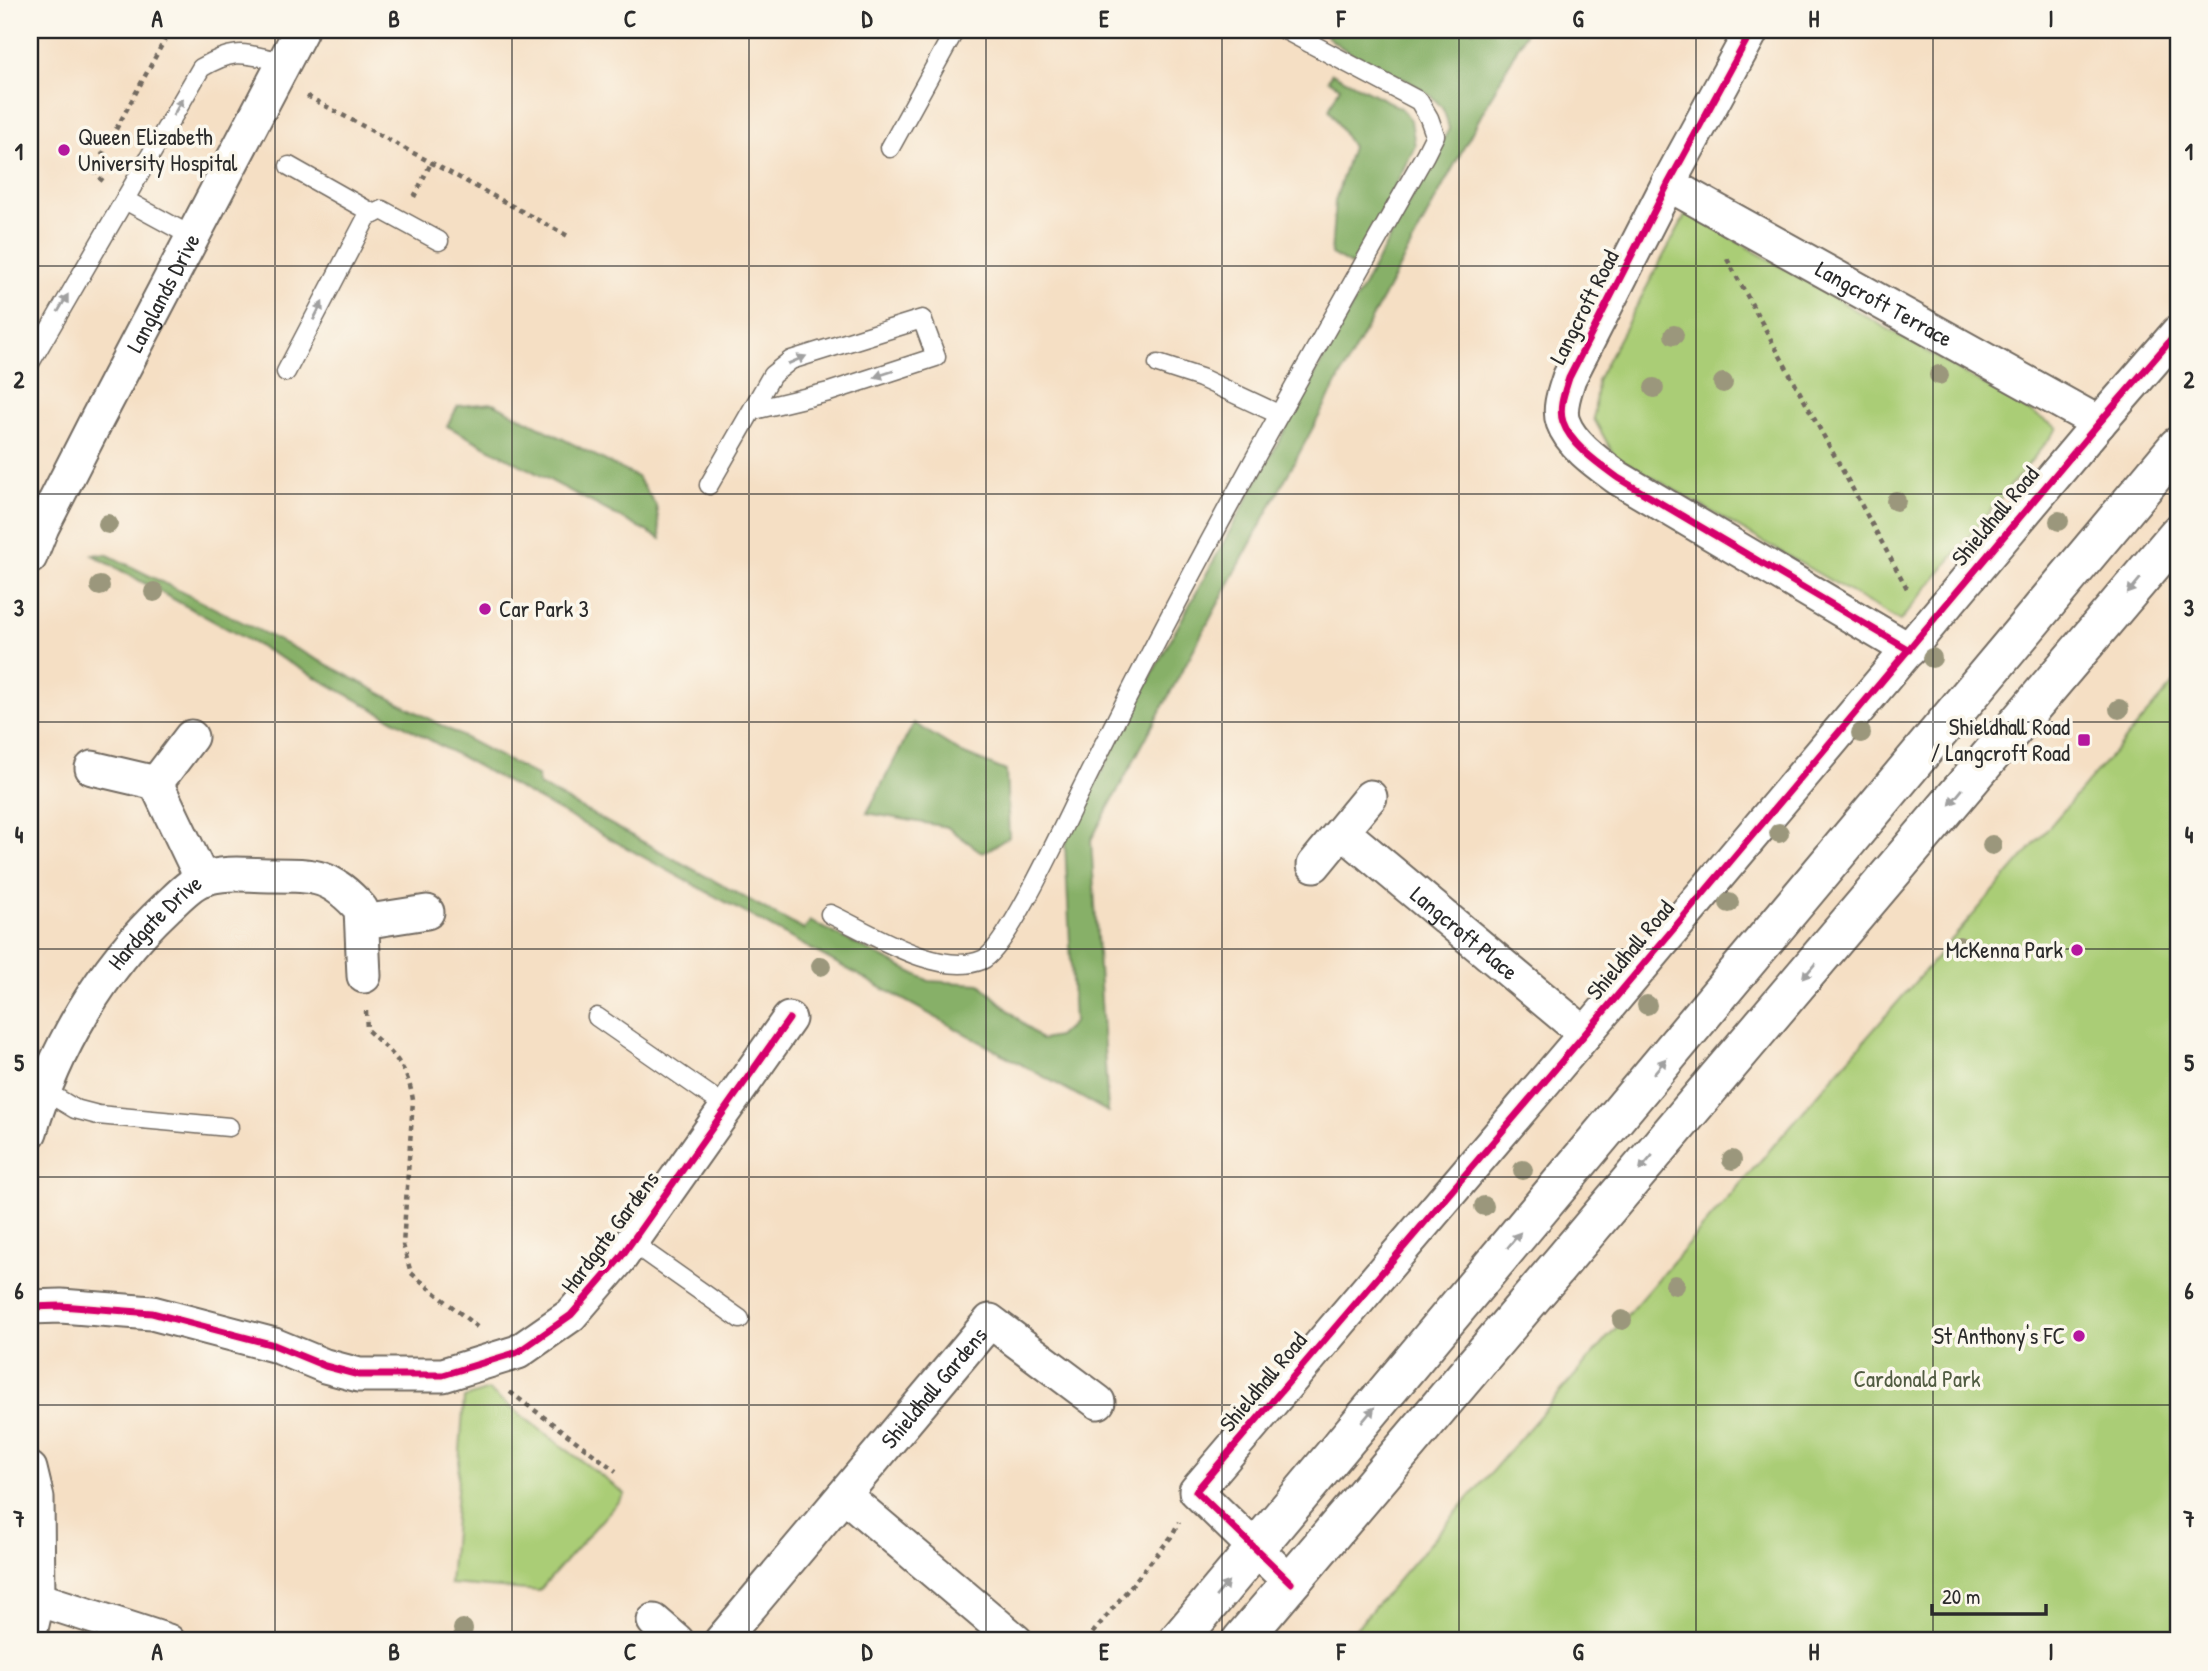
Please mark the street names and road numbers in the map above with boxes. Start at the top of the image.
street label: Langlands Drive [119,228,207,357]
street label: Langcroft Road [1542,244,1626,369]
street label: Langcroft Terrace [1810,253,1958,354]
street label: Shieldhall Road [1944,459,2045,572]
street label: Hardgate Drive [100,867,207,976]
street label: Langcroft Place [1404,879,1525,987]
street label: Shieldhall Road [1579,893,1680,1006]
street label: Hardgate Gardens [553,1164,666,1299]
street label: Shieldhall Gardens [874,1320,994,1455]
street label: Shieldhall Road [1212,1325,1313,1438]

